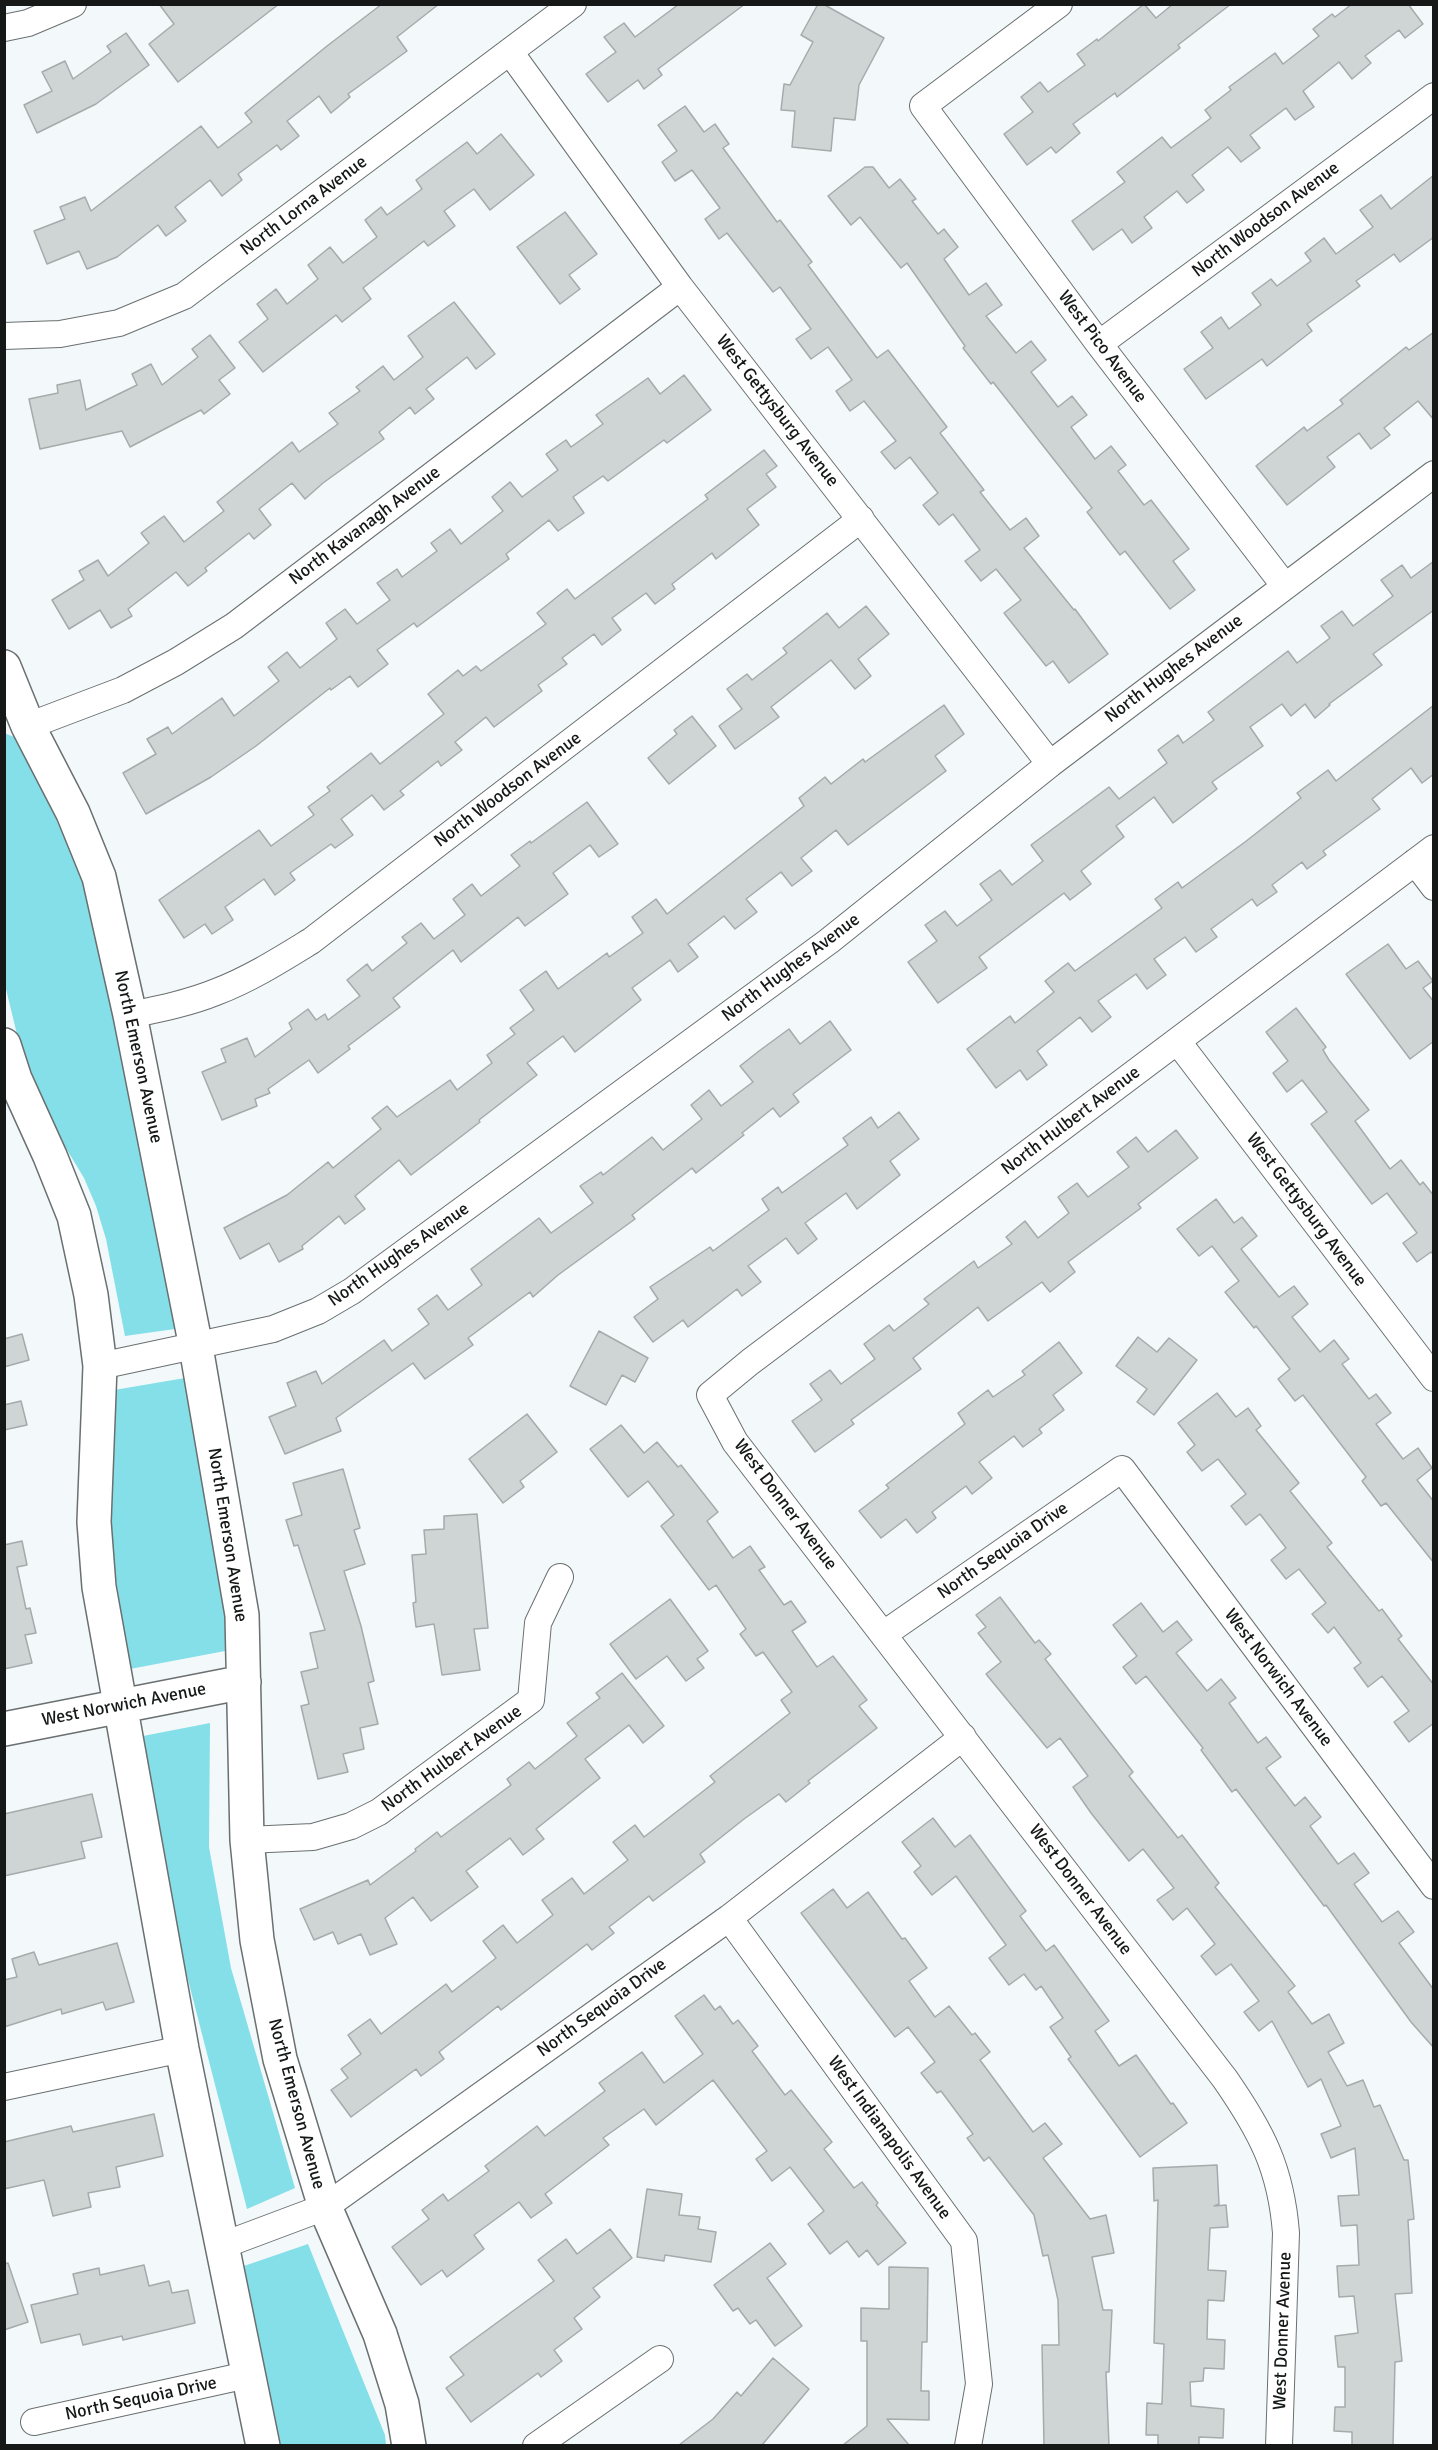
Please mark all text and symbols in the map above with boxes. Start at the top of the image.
street label: North Lorna Avenue [236,151,372,261]
street label: North Woodson Avenue [1188,158,1344,282]
street label: West Pico Avenue [1053,287,1151,407]
street label: West Gettysburg Avenue [711,331,843,491]
street label: North Kavanagh Avenue [285,462,445,590]
street label: North Hughes Avenue [1101,610,1247,728]
street label: North Woodson Avenue [430,728,586,852]
street label: North Hughes Avenue [718,909,864,1027]
street label: North Emerson Avenue [109,969,167,1145]
street label: North Hulbert Avenue [997,1062,1145,1180]
street label: West Gettysburg Avenue [1241,1129,1371,1291]
street label: North Hughes Avenue [324,1198,474,1312]
street label: West Donner Avenue [729,1435,841,1575]
street label: North Emerson Avenue [203,1446,251,1624]
street label: North Sequoia Drive [934,1498,1072,1604]
street label: West Norwich Avenue [1219,1605,1337,1751]
street label: West Norwich Avenue [40,1678,208,1732]
street label: North Hulbert Avenue [378,1701,526,1817]
street label: West Donner Avenue [1024,1820,1136,1960]
street label: North Sequoia Drive [533,1954,671,2062]
street label: North Emerson Avenue [263,2016,329,2192]
street label: West Indianapolis Avenue [823,2052,955,2224]
street label: West Donner Avenue [1269,2252,1297,2410]
street label: North Sequoia Drive [63,2372,219,2426]

